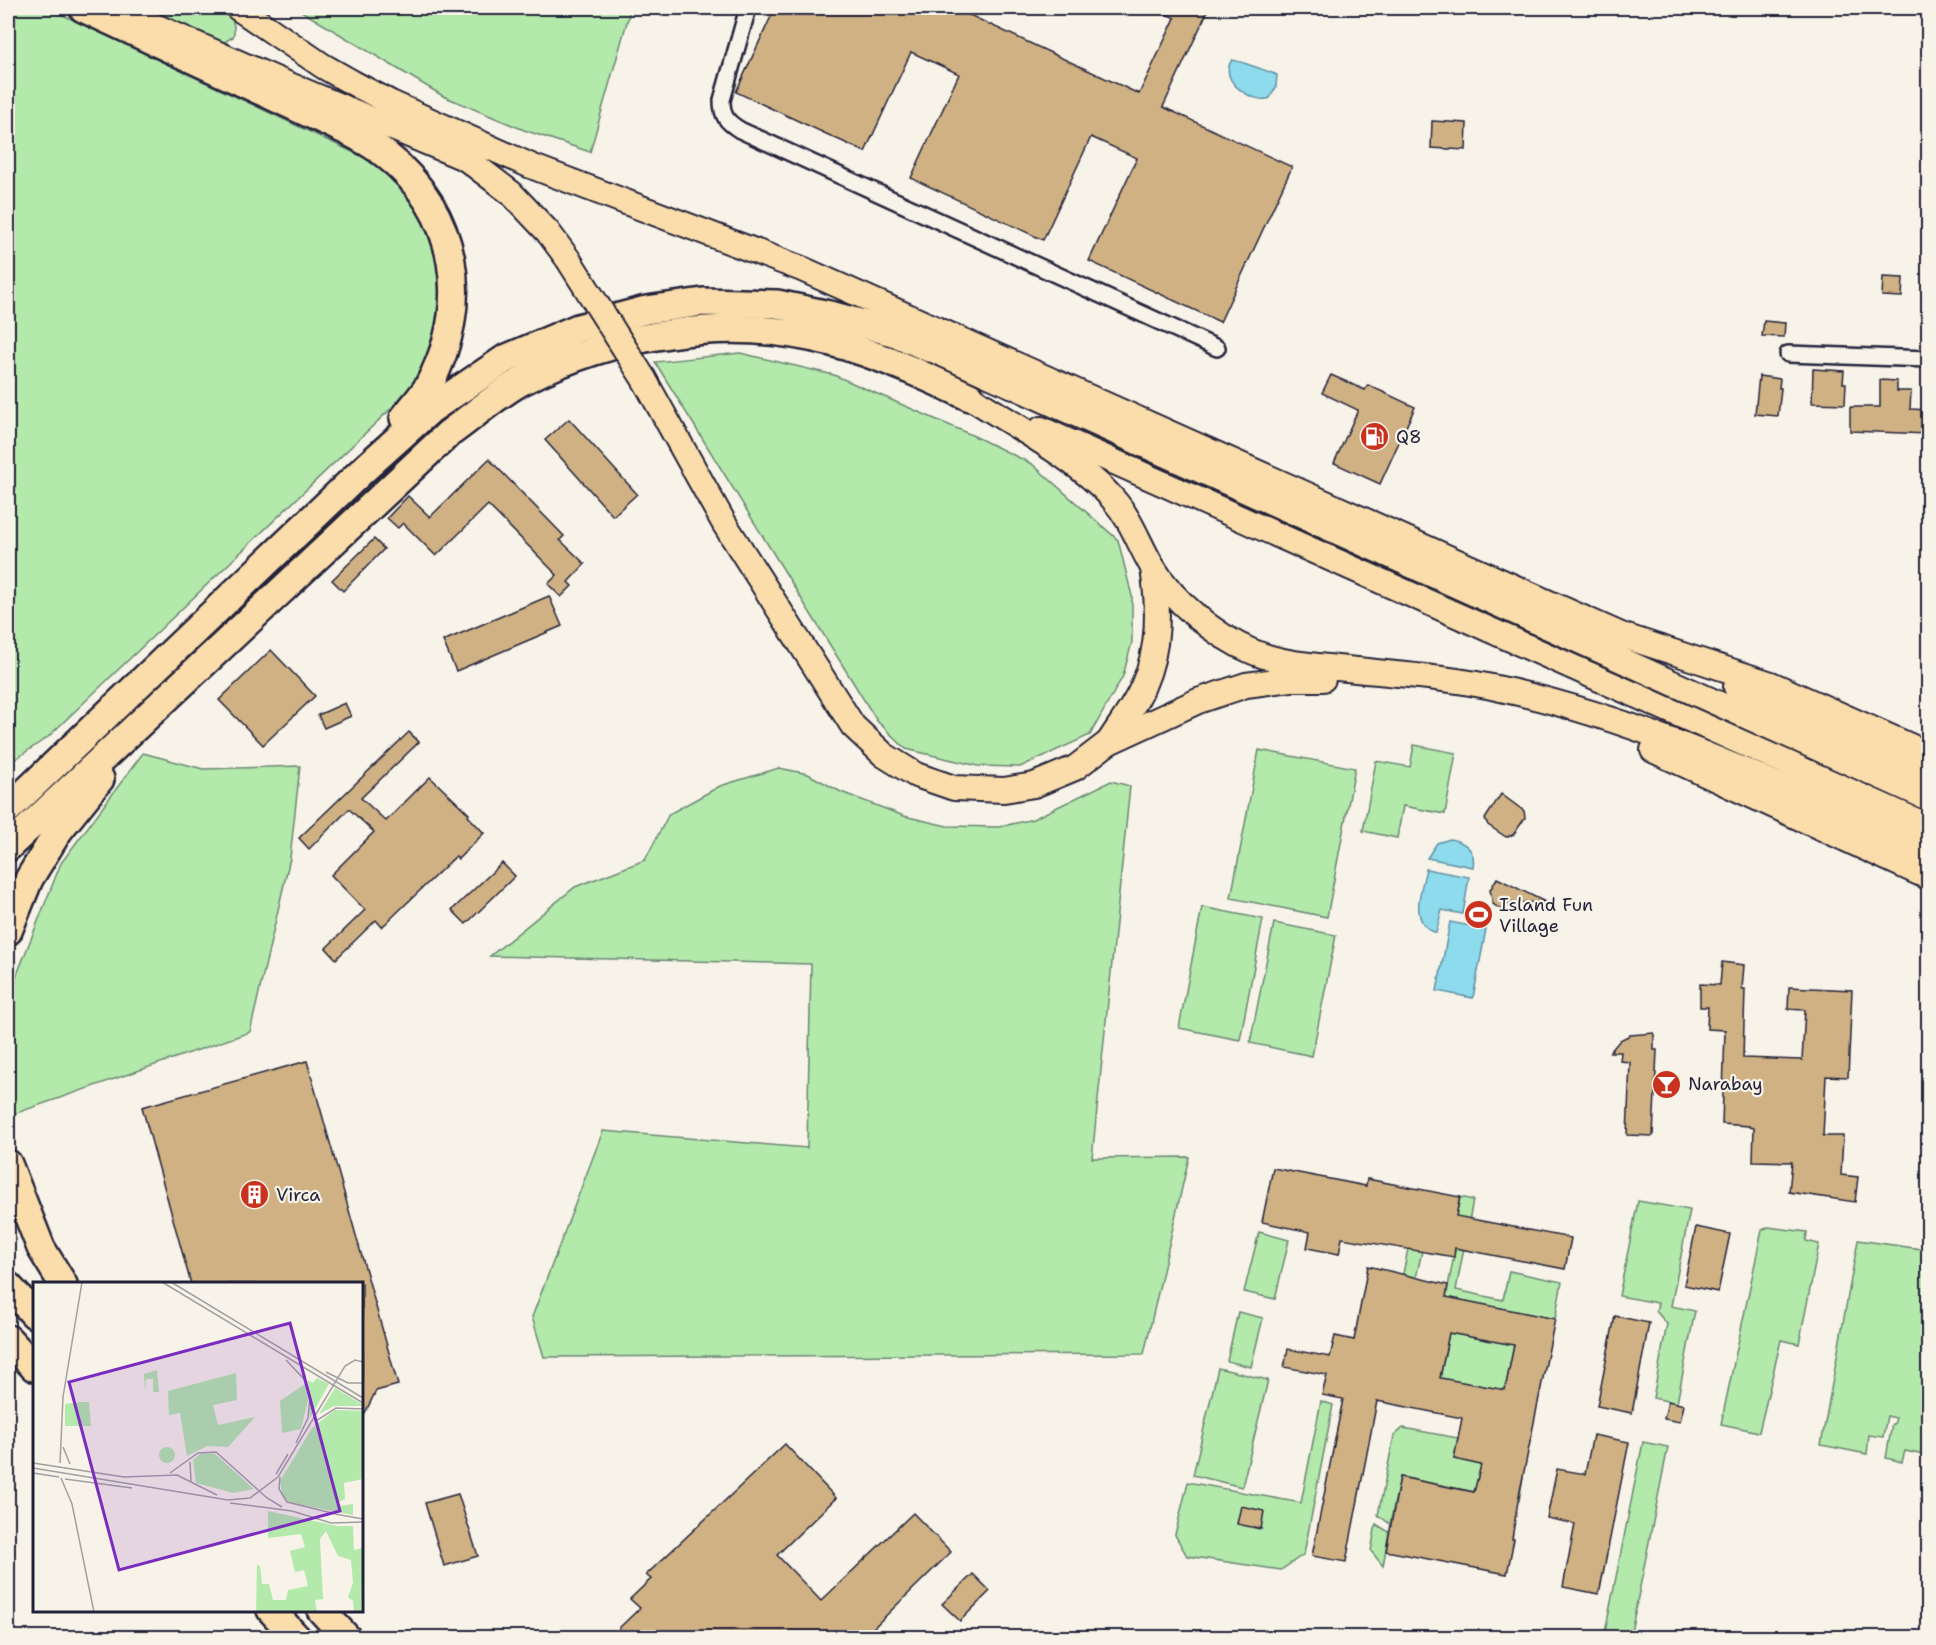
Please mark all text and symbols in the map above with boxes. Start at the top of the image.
fuel station icon: Q8 [1359,421,1391,453]
place label: Q8 [1396,425,1422,449]
place label: Island Fun Village [1499,893,1593,938]
sports icon: Island Fun Village [1462,899,1494,931]
bar icon: Narabay [1651,1068,1683,1100]
place label: Narabay [1688,1072,1763,1096]
building icon: Virca [239,1179,271,1211]
place label: Virca [276,1183,320,1207]
inset map [33,1282,363,1612]

